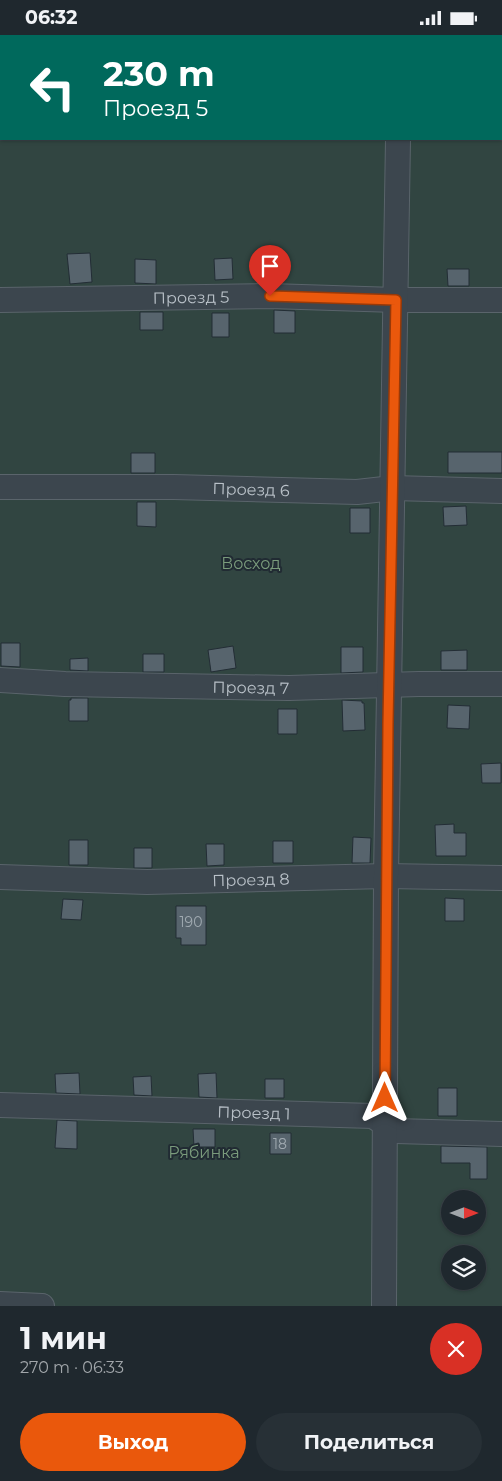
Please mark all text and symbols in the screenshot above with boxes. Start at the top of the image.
text: 06:32 [25,6,77,29]
text: 230 m [103,52,215,95]
icon: left [20,55,85,120]
text: Проезд 5 [103,95,208,122]
pin [249,245,291,296]
icon: arrive [256,252,284,280]
street label: Проезд 5 [153,287,229,307]
street label: Проезд 6 [212,479,290,500]
park label: Восход [221,554,281,573]
street label: Проезд 7 [212,677,289,698]
street label: Проезд 8 [212,869,290,890]
house number: 190 [180,913,202,931]
position arrow [358,1071,410,1123]
street label: Проезд 1 [217,1102,291,1123]
house number: 18 [273,1135,287,1153]
park label: Рябинка [168,1143,240,1162]
north arrow [441,1190,486,1235]
map controls [441,1190,486,1290]
button: layers [441,1245,486,1290]
text: 1 мин [20,1320,107,1357]
button: close [430,1323,482,1375]
text: 270 m · 06:33 [20,1358,124,1377]
button: Выход [20,1413,246,1471]
button: Поделиться [256,1413,482,1471]

